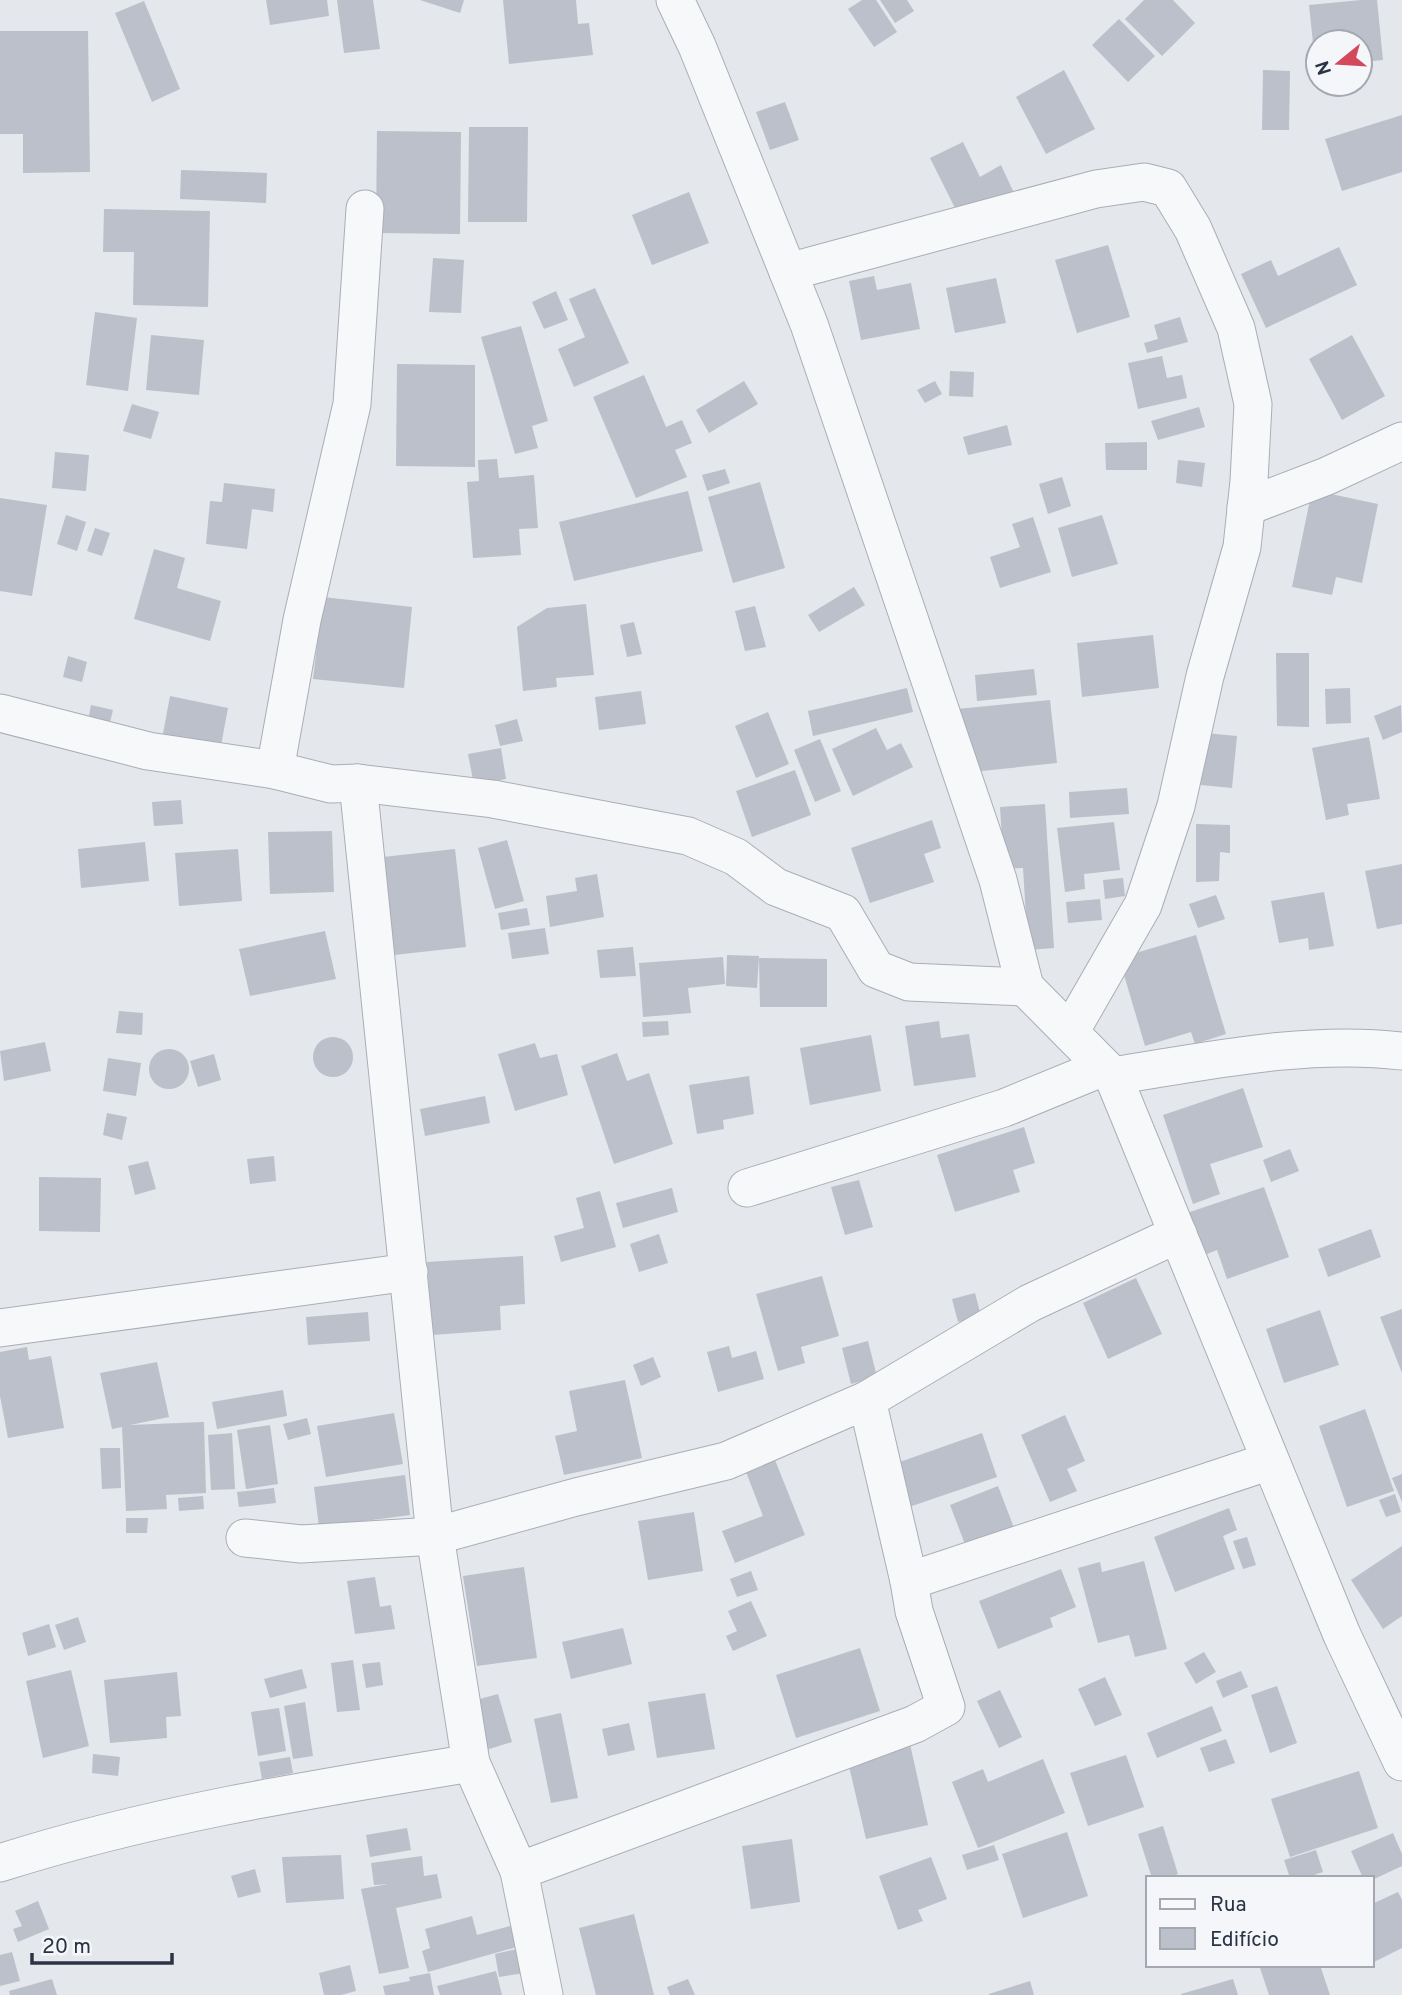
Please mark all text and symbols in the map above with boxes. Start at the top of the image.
north arrow [1304,28,1374,98]
text: N [1311,57,1338,78]
legend [1146,1876,1374,1967]
text: Rua [1210,1892,1247,1919]
scale bar [32,1922,172,1966]
text: Edifício [1210,1927,1279,1954]
text: 20 m [42,1934,91,1961]

